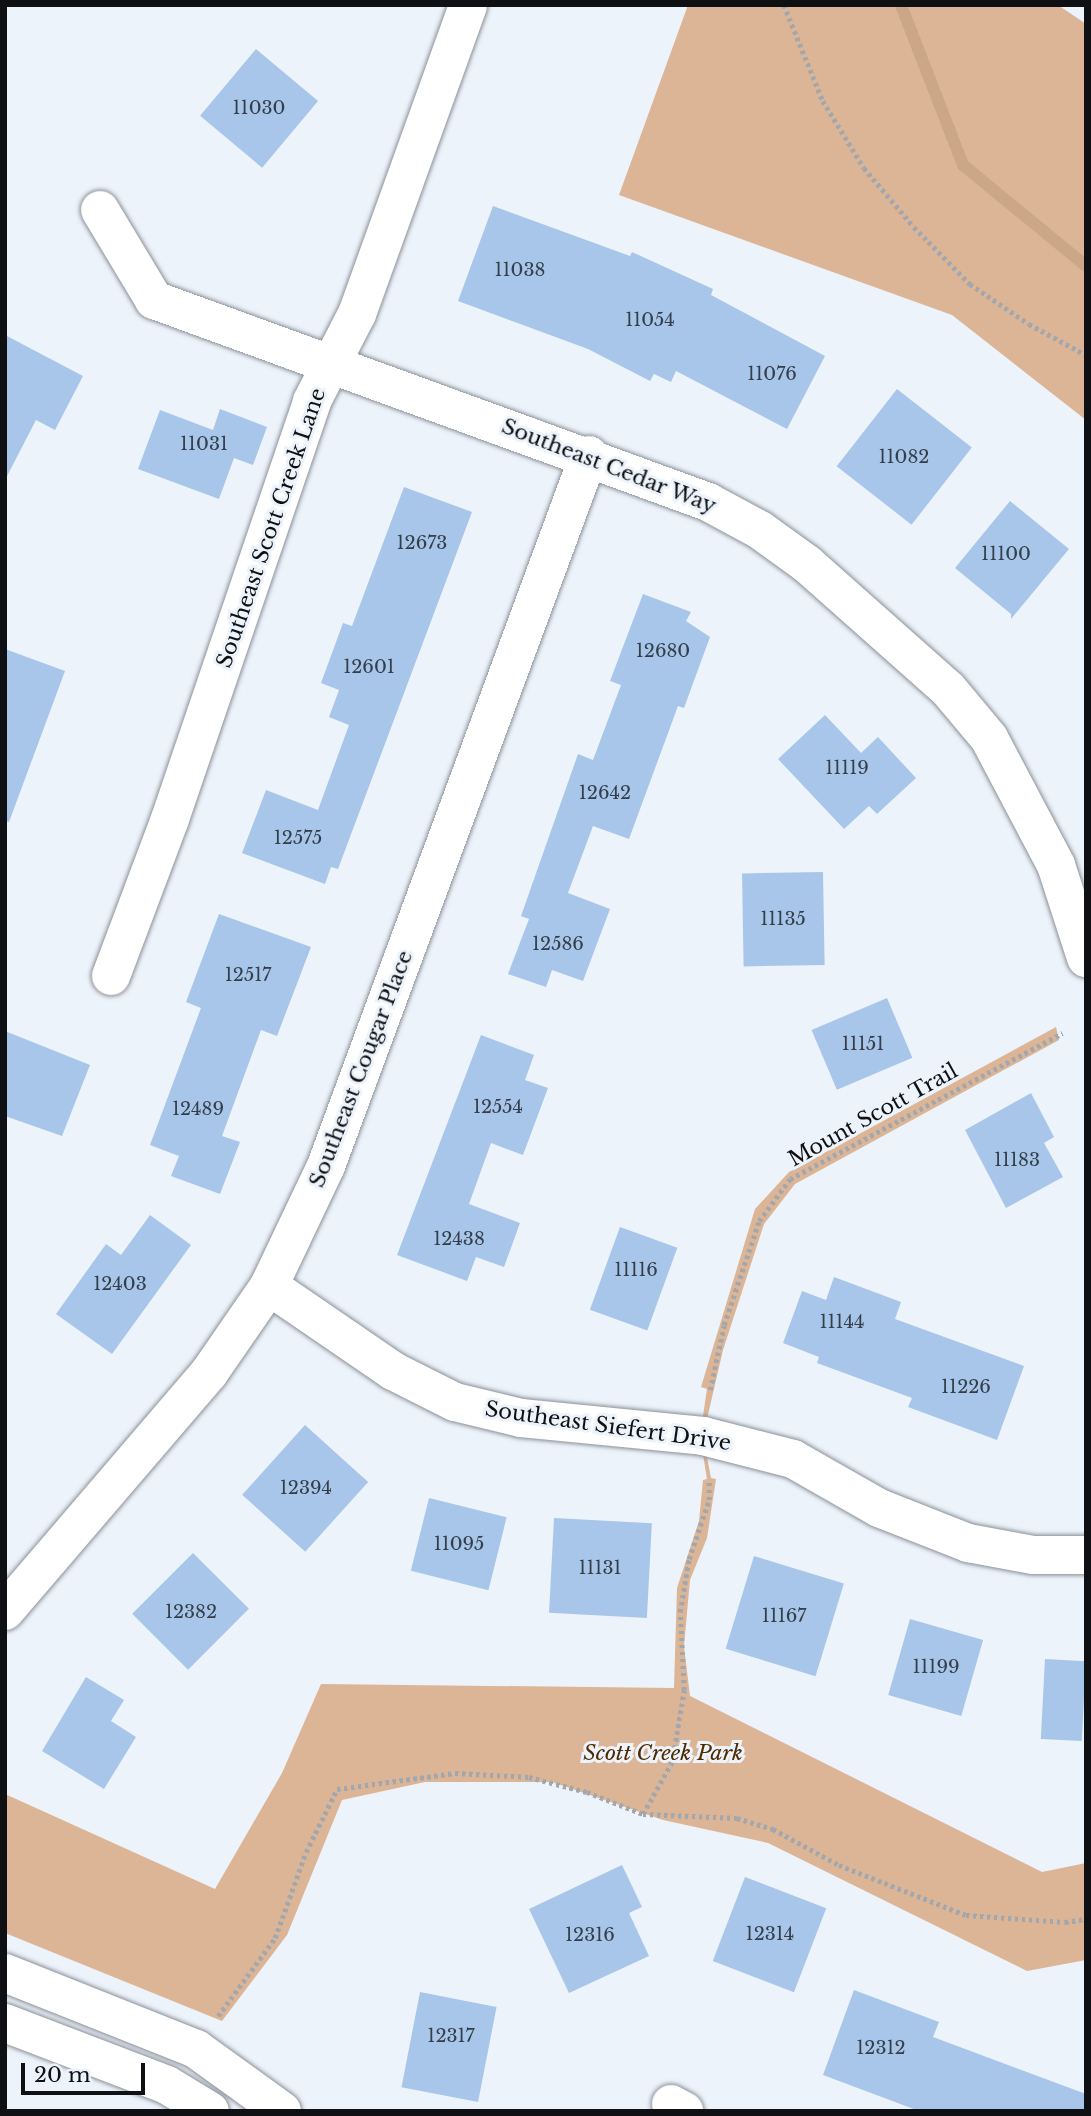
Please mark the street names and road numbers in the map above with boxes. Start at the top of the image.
street label: Southeast Scott Creek Lane [211,385,331,671]
street label: Southeast Cedar Way [498,413,720,519]
street label: Southeast Cougar Place [304,947,418,1191]
street label: Mount Scott Trail [784,1058,962,1172]
street label: Southeast Siefert Drive [483,1396,733,1456]

